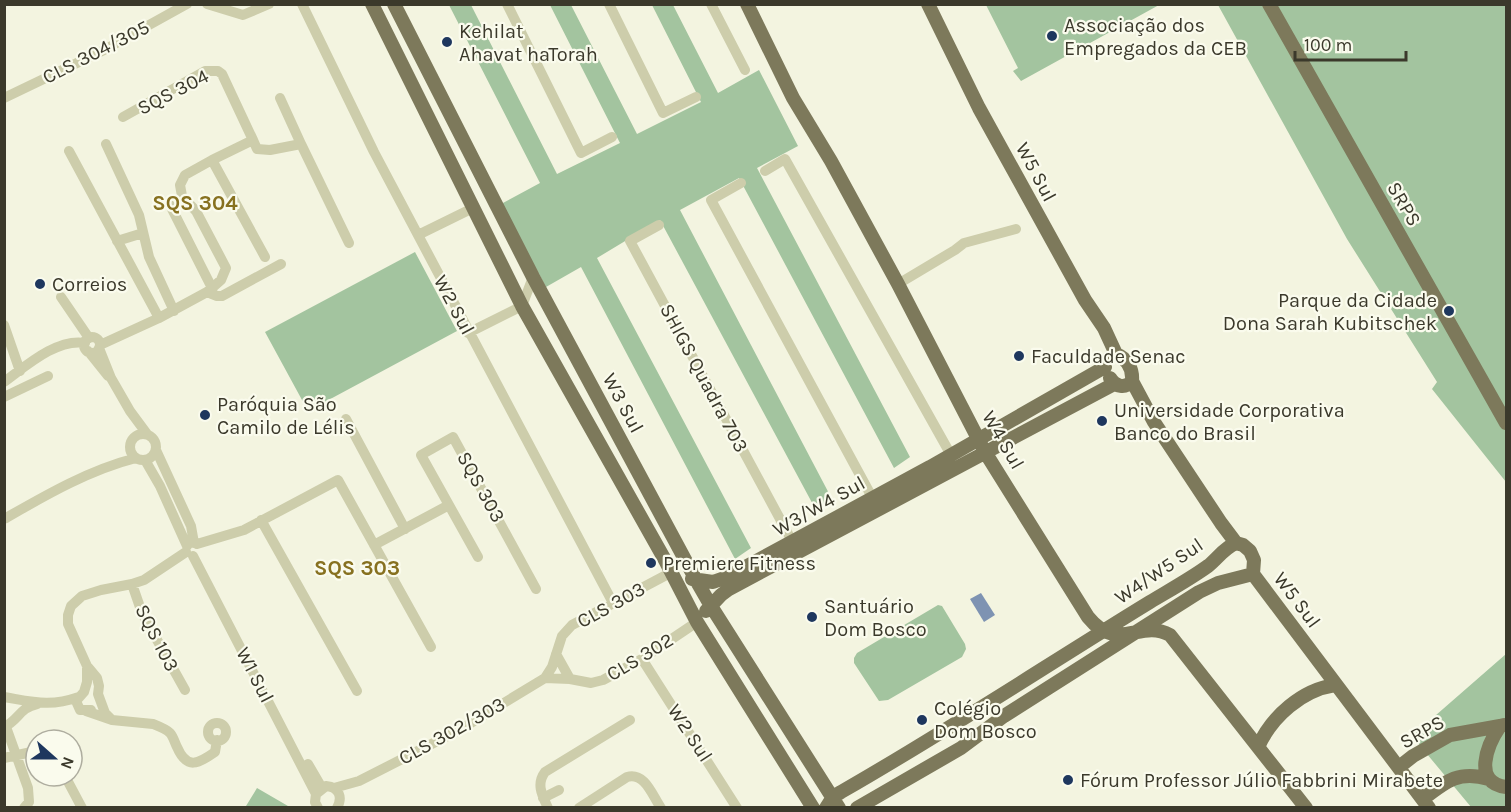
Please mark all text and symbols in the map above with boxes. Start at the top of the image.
place label: Associação dos Empregados da CEB [1064,14,1247,60]
street label: CLS 304/305 [39,15,153,89]
place label: Kehilat Ahavat haTorah [459,20,598,66]
scale bar [1295,24,1406,62]
marker: Associação dos Empregados da CEB [1045,29,1059,43]
text: 100 m [1304,34,1352,56]
marker: Kehilat Ahavat haTorah [440,35,454,49]
street label: SQS 304 [134,64,212,120]
street label: W5 Sul [1011,138,1061,206]
street label: SRPS [1382,178,1426,230]
district label: SQS 304 [152,191,238,215]
street label: W2 Sul [429,271,479,339]
place label: Correios [52,273,127,296]
marker: Correios [33,277,47,291]
place label: Parque da Cidade Dona Sarah Kubitschek [1223,289,1437,335]
street label: SHIGS Quadra 703 [655,300,753,456]
marker: Parque da Cidade Dona Sarah Kubitschek [1442,304,1456,318]
place label: Faculdade Senac [1031,345,1186,368]
marker: Faculdade Senac [1012,349,1026,363]
street label: W3 Sul [598,369,648,437]
place label: Paróquia São Camilo de Lélis [217,393,355,439]
place label: Universidade Corporativa Banco do Brasil [1114,399,1345,445]
street label: W4 Sul [977,407,1029,473]
marker: Paróquia São Camilo de Lélis [198,408,212,422]
marker: Universidade Corporativa Banco do Brasil [1095,414,1109,428]
street label: SQS 303 [452,448,510,526]
street label: W3/W4 Sul [769,471,869,541]
street label: W4/W5 Sul [1111,533,1207,609]
place label: Premiere Fitness [663,552,816,575]
district label: SQS 303 [314,556,400,580]
marker: Premiere Fitness [644,556,658,570]
street label: W5 Sul [1269,568,1325,632]
street label: CLS 303 [573,577,649,633]
place label: Santuário Dom Bosco [824,595,927,641]
street label: SQS 103 [130,601,184,675]
marker: Santuário Dom Bosco [805,610,819,624]
street label: CLS 302 [602,628,678,686]
street label: W1 Sul [231,643,279,707]
street label: CLS 302/303 [395,692,509,770]
place label: Colégio Dom Bosco [934,697,1037,743]
street label: W2 Sul [663,700,717,766]
street label: SRPS [1396,710,1448,754]
marker: Colégio Dom Bosco [915,713,929,727]
north arrow [24,728,84,788]
text: N [57,754,78,772]
place label: Fórum Professor Júlio Fabbrini Mirabete [1080,769,1443,792]
marker: Fórum Professor Júlio Fabbrini Mirabete [1061,773,1075,787]

